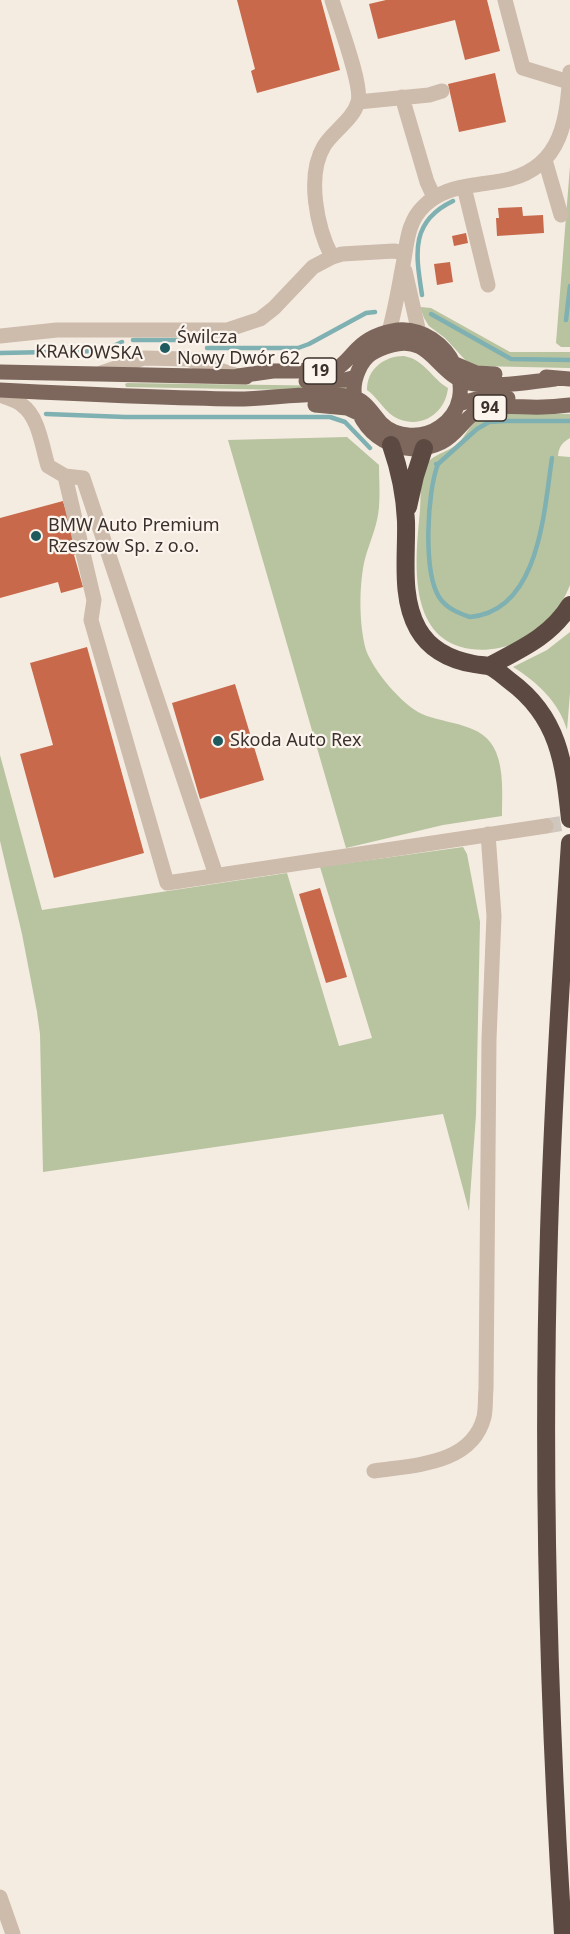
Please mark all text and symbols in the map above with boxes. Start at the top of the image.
place label: Świlcza Nowy Dwór 62 [177,327,300,370]
street label: KRAKOWSKA [35,341,143,365]
marker: Świlcza Nowy Dwór 62 [158,341,172,355]
road number: 19 [304,358,336,384]
road number: 94 [474,395,506,421]
place label: BMW Auto Premium Rzeszow Sp. z o.o. [48,515,220,558]
marker: BMW Auto Premium Rzeszow Sp. z o.o. [29,529,43,543]
place label: Skoda Auto Rex [230,730,361,752]
marker: Skoda Auto Rex [211,734,225,748]

